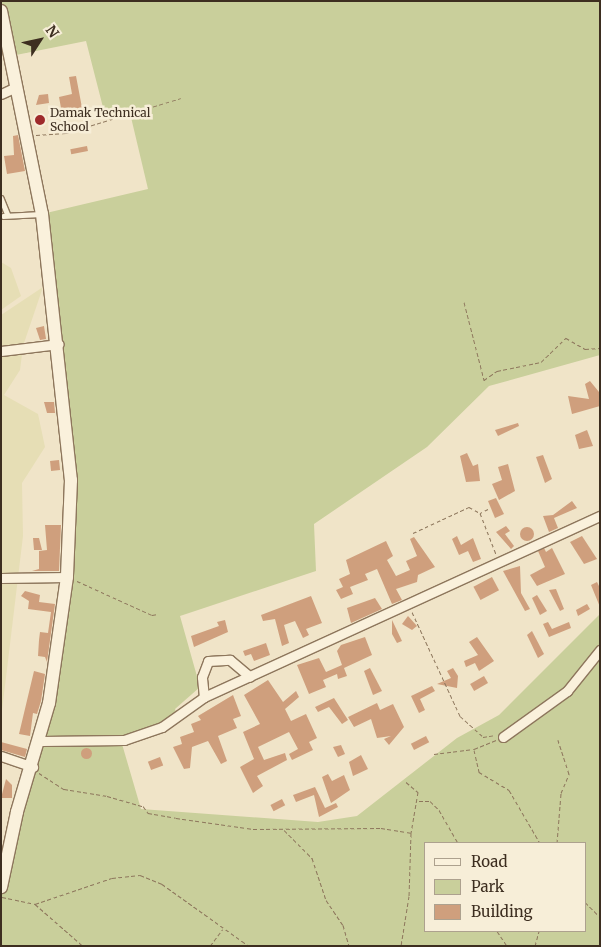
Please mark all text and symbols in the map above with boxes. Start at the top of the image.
north arrow [15,15,65,65]
text: N [42,22,63,41]
place label: Damak Technical School [50,106,151,134]
marker: Damak Technical School [34,114,46,126]
legend [424,842,586,932]
text: Road [471,852,507,871]
text: Park [471,877,504,896]
text: Building [471,902,533,921]

